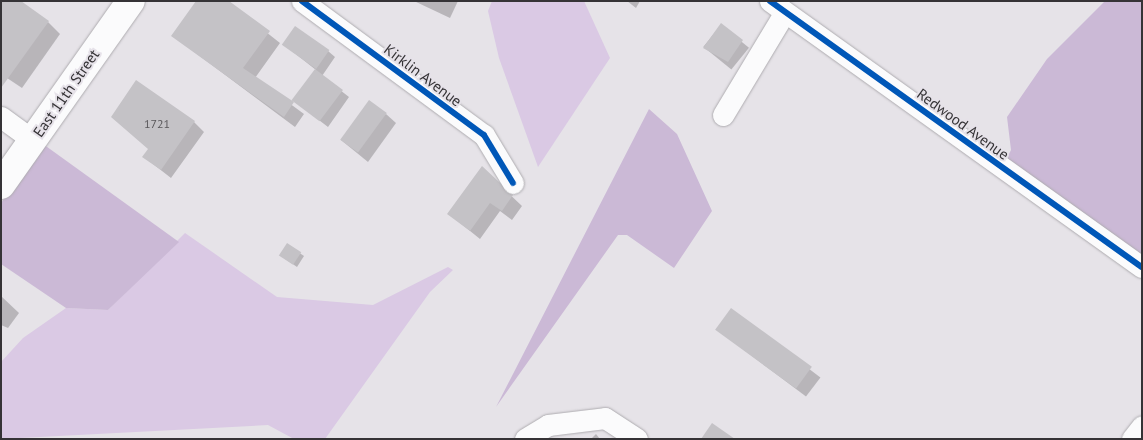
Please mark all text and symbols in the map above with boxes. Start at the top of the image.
street label: Kirklin Avenue [380,40,466,110]
street label: East 11th Street [29,46,103,140]
street label: Redwood Avenue [913,84,1013,164]
house number: 1721 [144,117,170,131]

